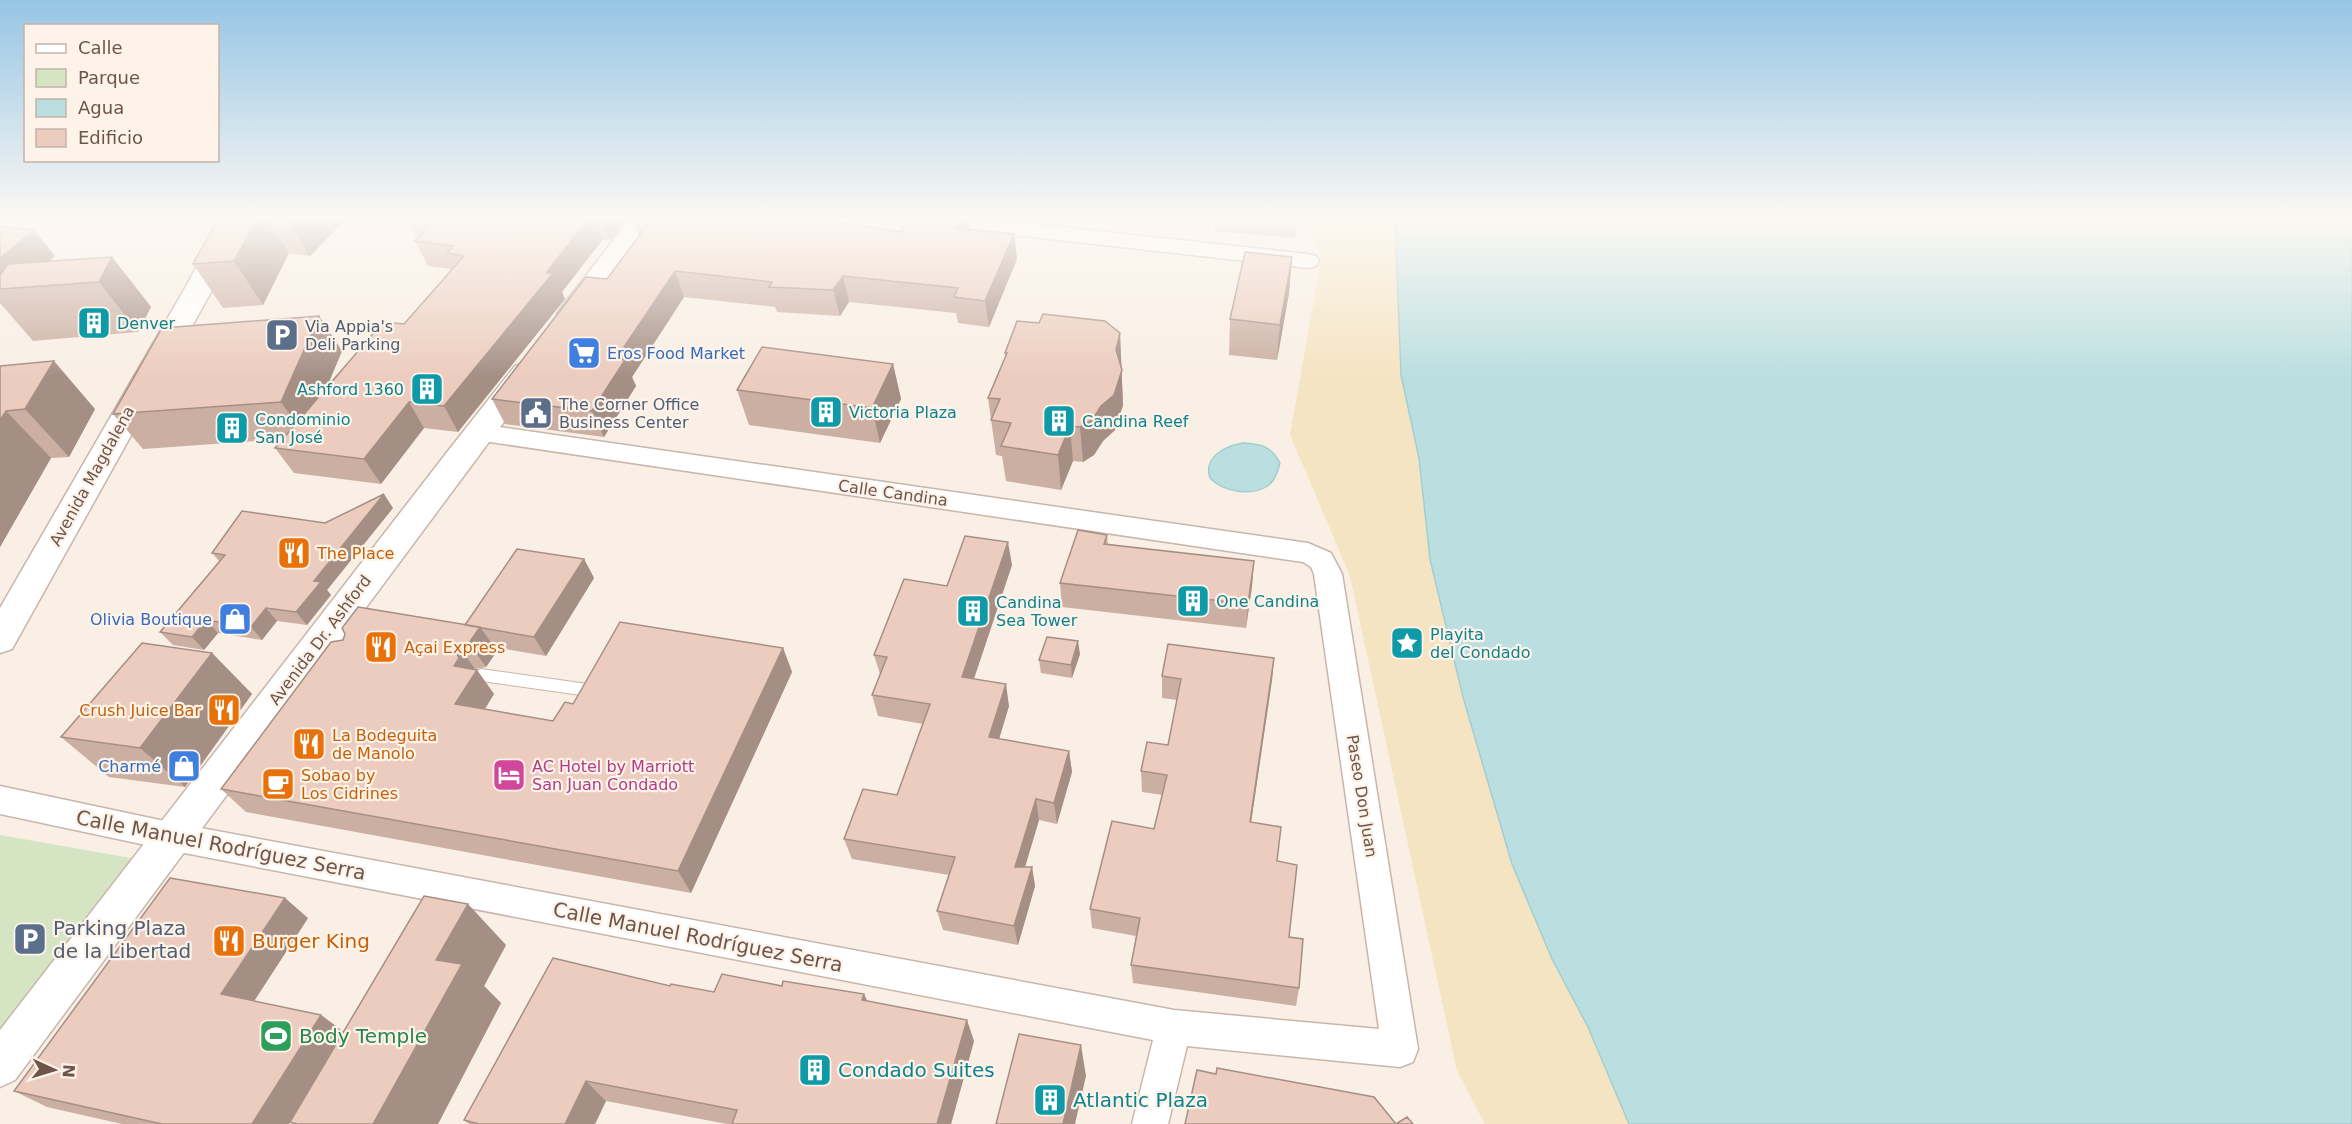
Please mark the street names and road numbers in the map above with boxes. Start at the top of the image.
street label: Avenida Magdalena [46,403,138,549]
street label: Calle Candina [837,476,949,510]
street label: Avenida Dr. Ashford [265,571,375,709]
street label: Paseo Don Juan [1343,733,1381,859]
street label: Calle Manuel Rodríguez Serra [74,805,368,885]
street label: Calle Manuel Rodríguez Serra [551,897,845,977]

